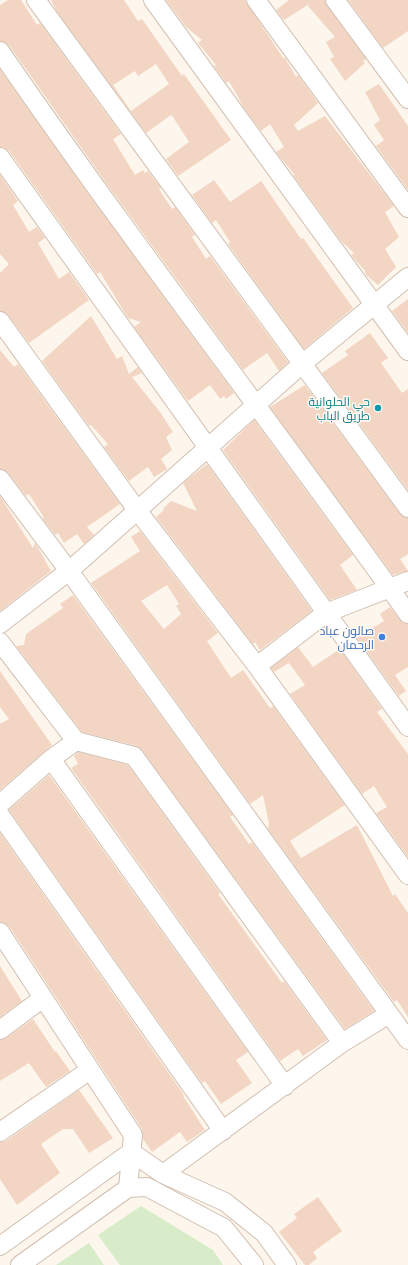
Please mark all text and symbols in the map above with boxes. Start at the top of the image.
place label: حي الحلوانية طريق الباب [309,394,370,423]
marker: حي الحلوانية طريق الباب [373,403,383,413]
place label: صالون عباد الرحمان [320,623,374,652]
marker: صالون عباد الرحمان [377,632,387,642]

